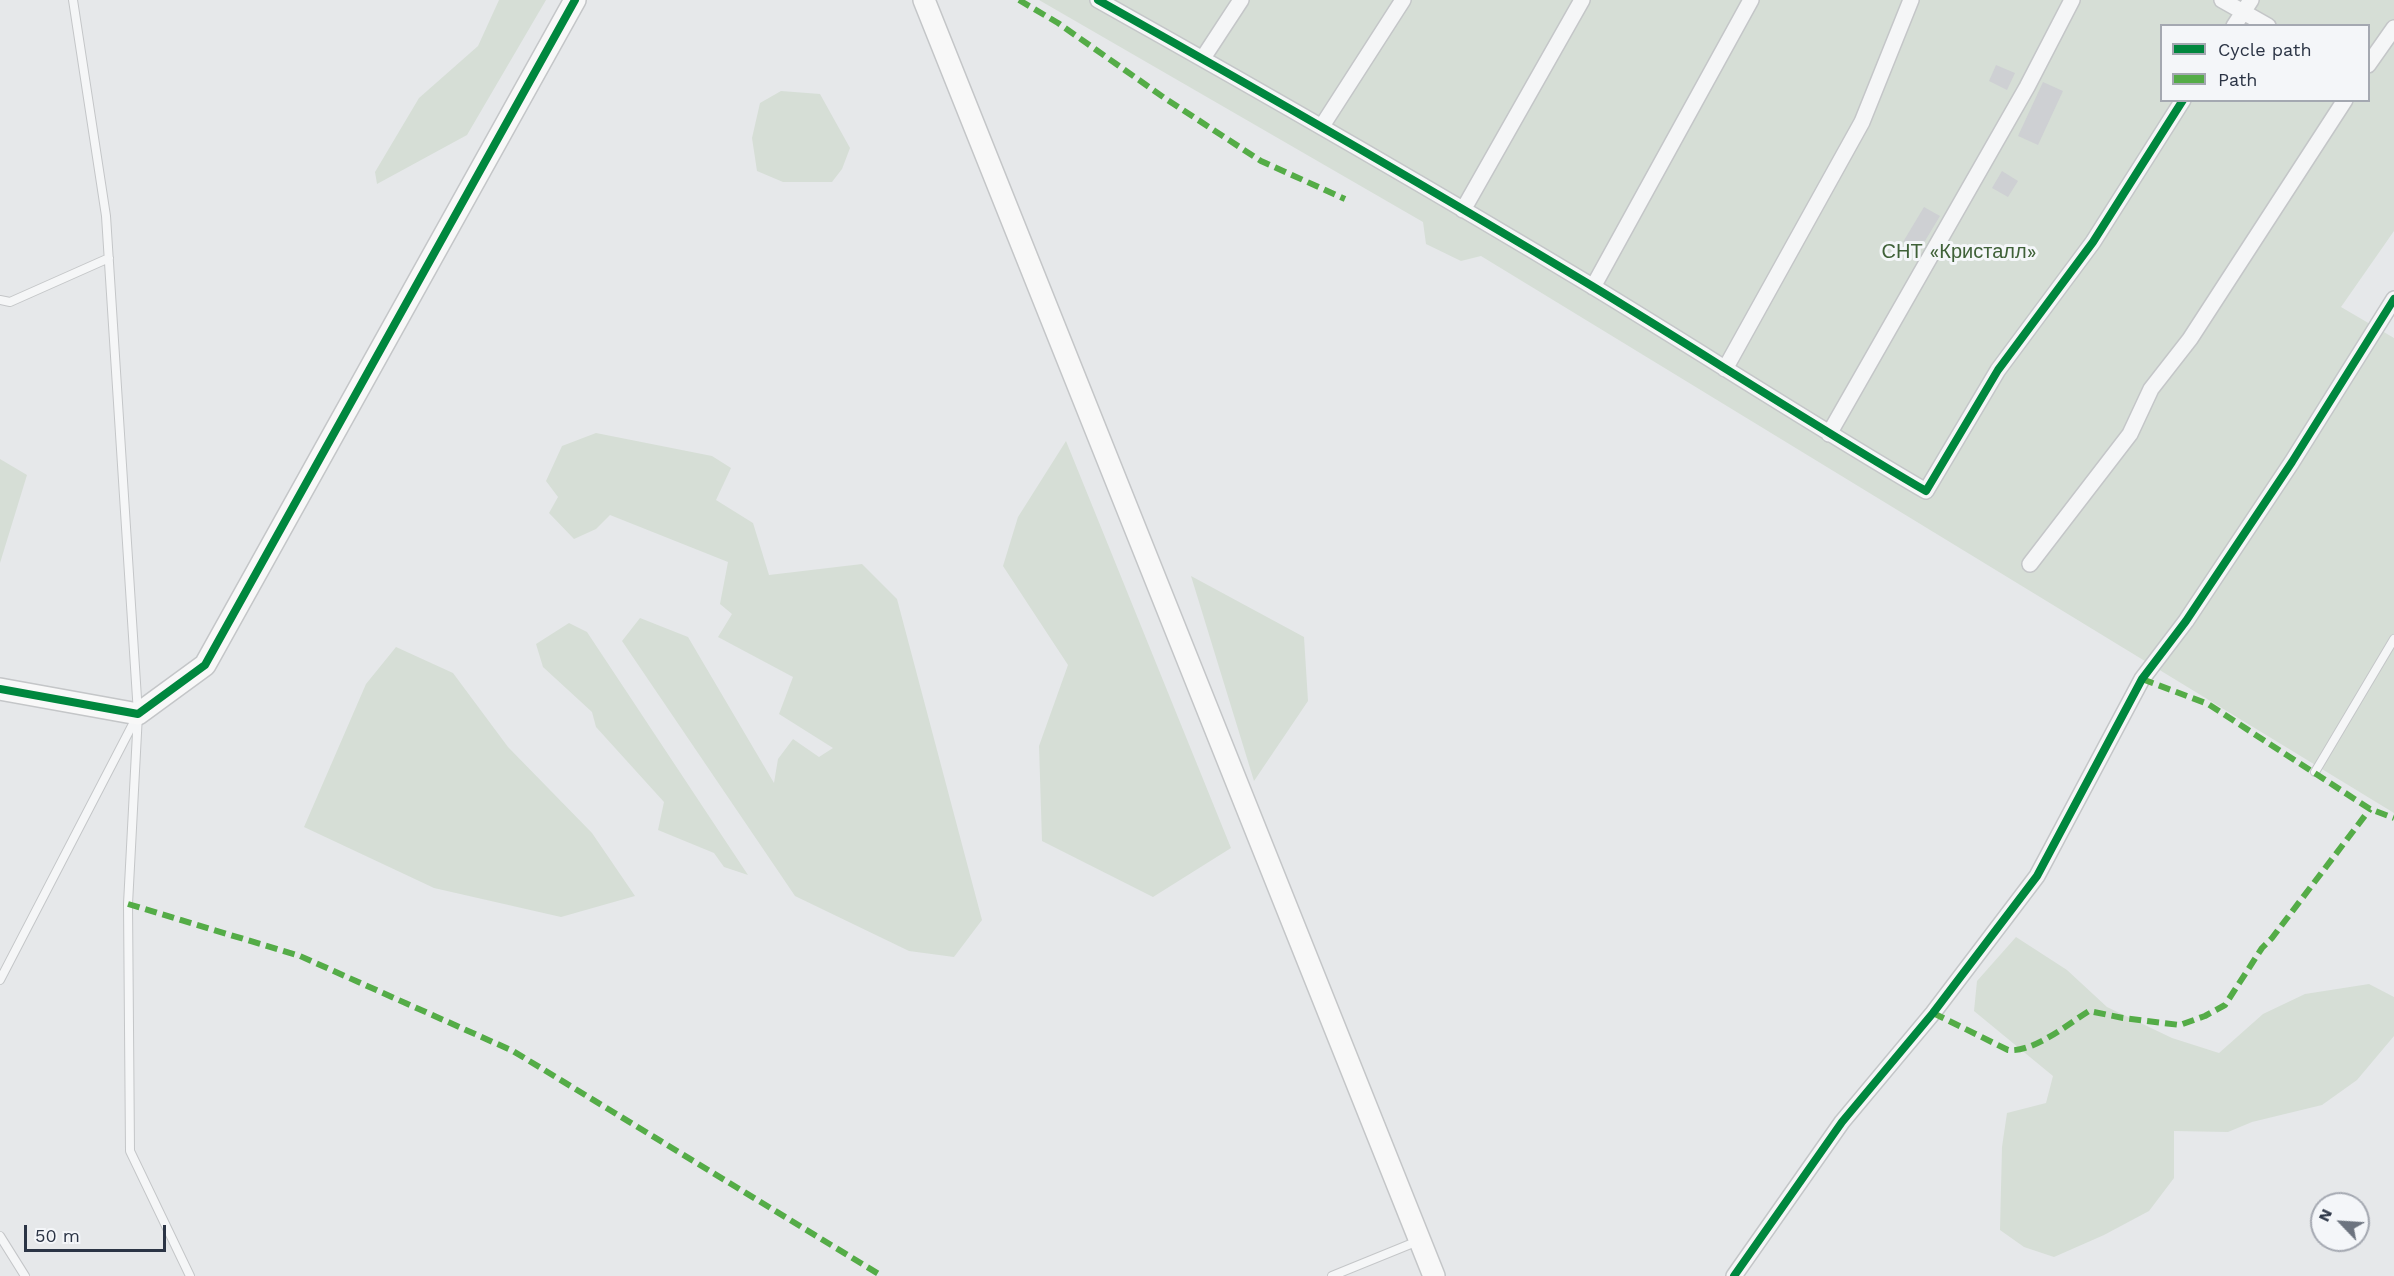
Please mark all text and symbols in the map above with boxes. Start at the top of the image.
legend [2160,24,2370,102]
text: Cycle path [2218,39,2312,60]
text: Path [2218,69,2258,90]
park label: СНТ «Кристалл» [1882,240,2036,264]
north arrow [2310,1192,2370,1252]
text: N [2314,1206,2336,1224]
scale bar [27,1213,170,1251]
text: 50 m [35,1225,80,1246]

